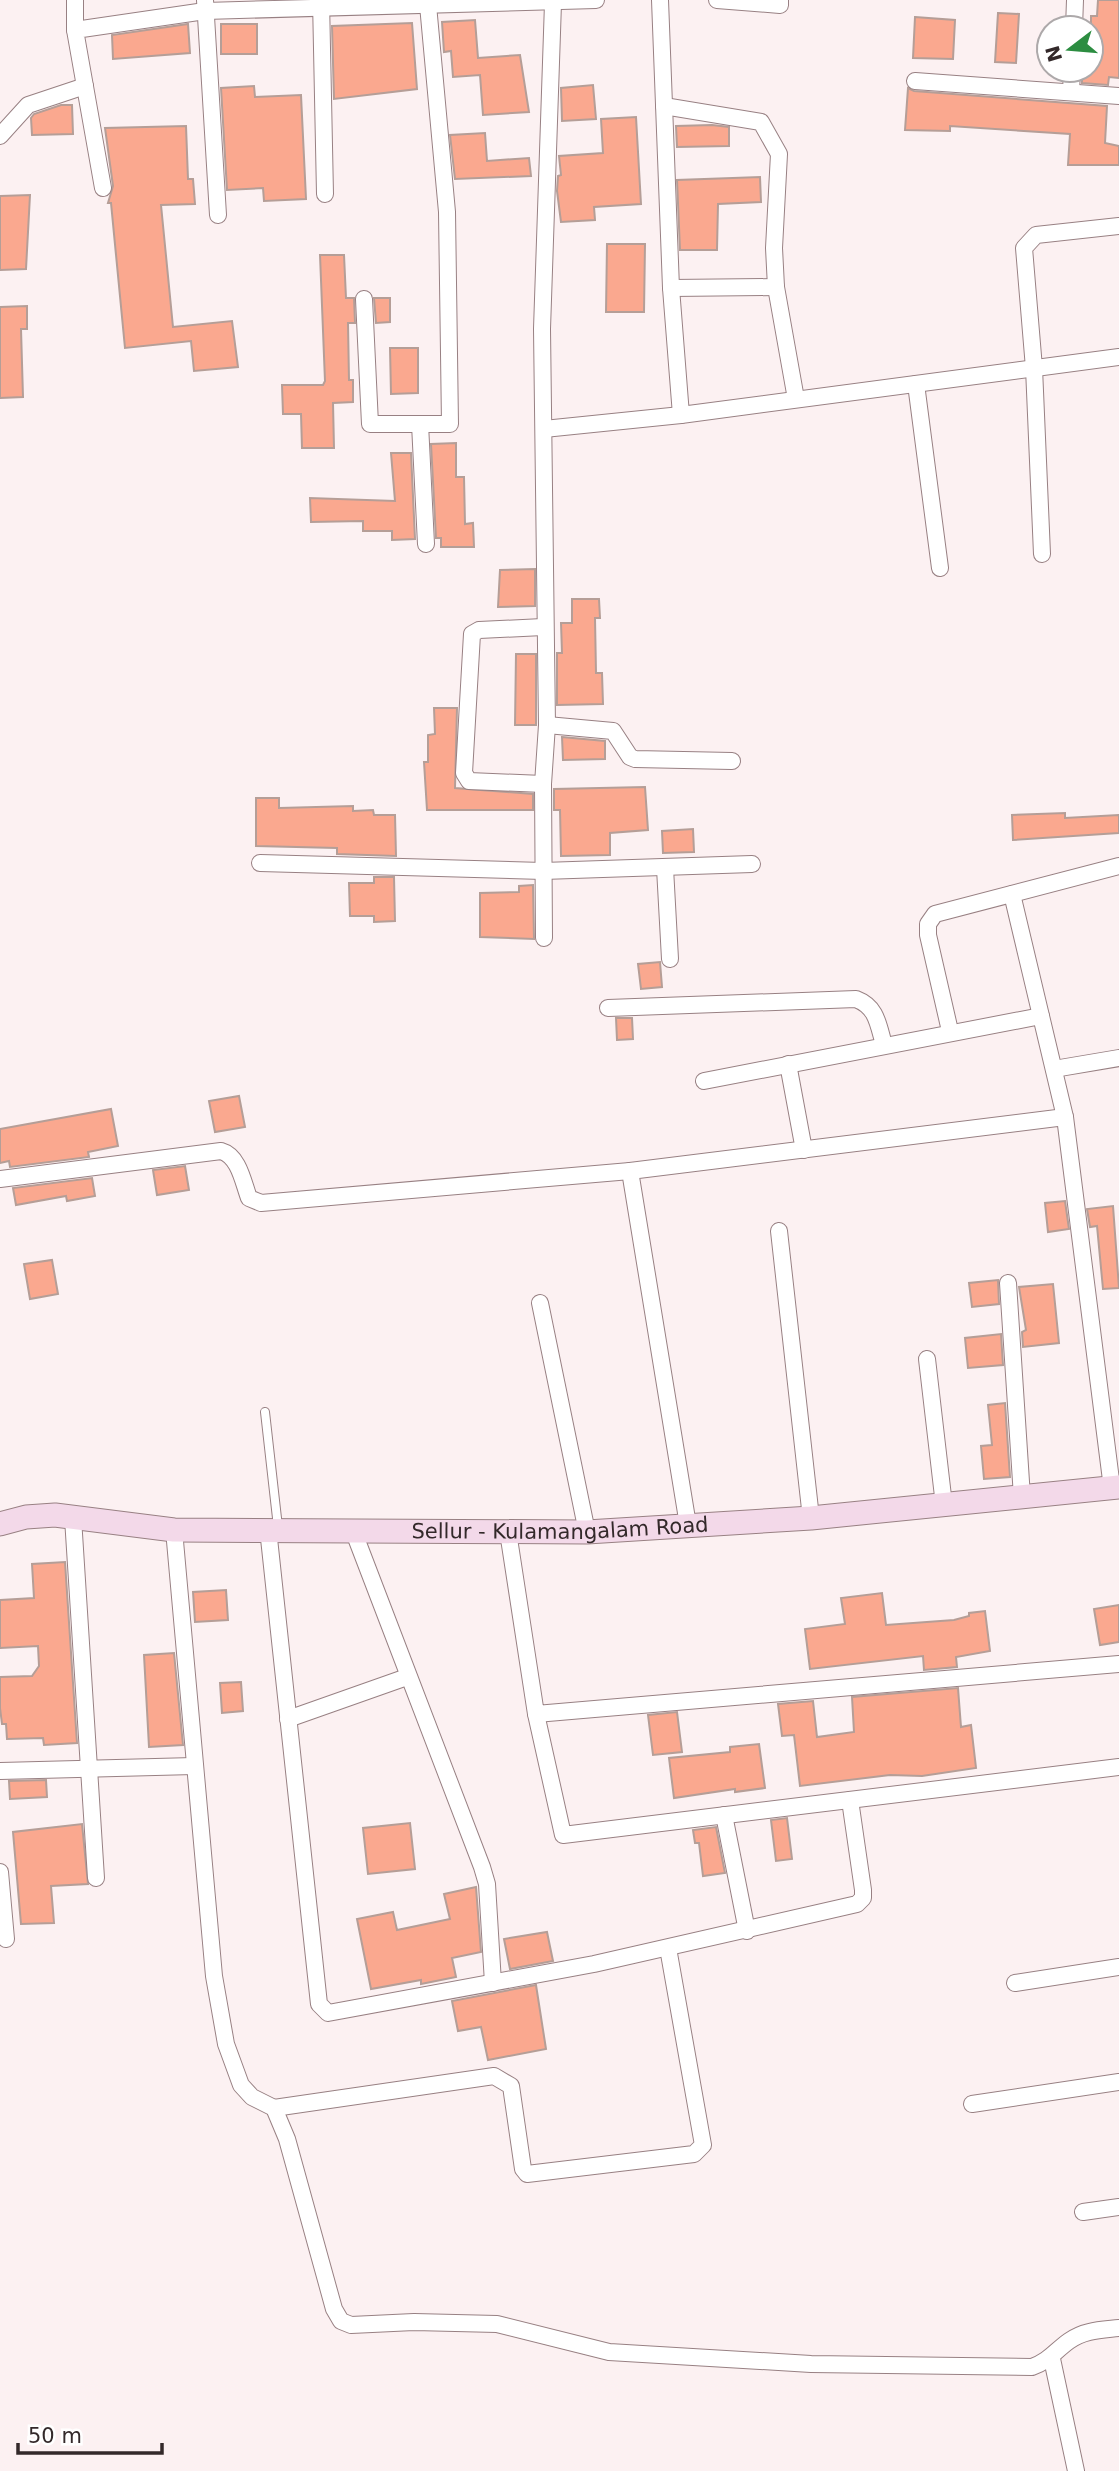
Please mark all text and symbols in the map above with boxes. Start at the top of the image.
north arrow [1035,14,1105,84]
text: N [1041,43,1066,64]
street label: Sellur - Kulamangalam Road [411,1512,709,1544]
scale bar [18,2412,161,2456]
text: 50 m [28,2424,82,2448]

